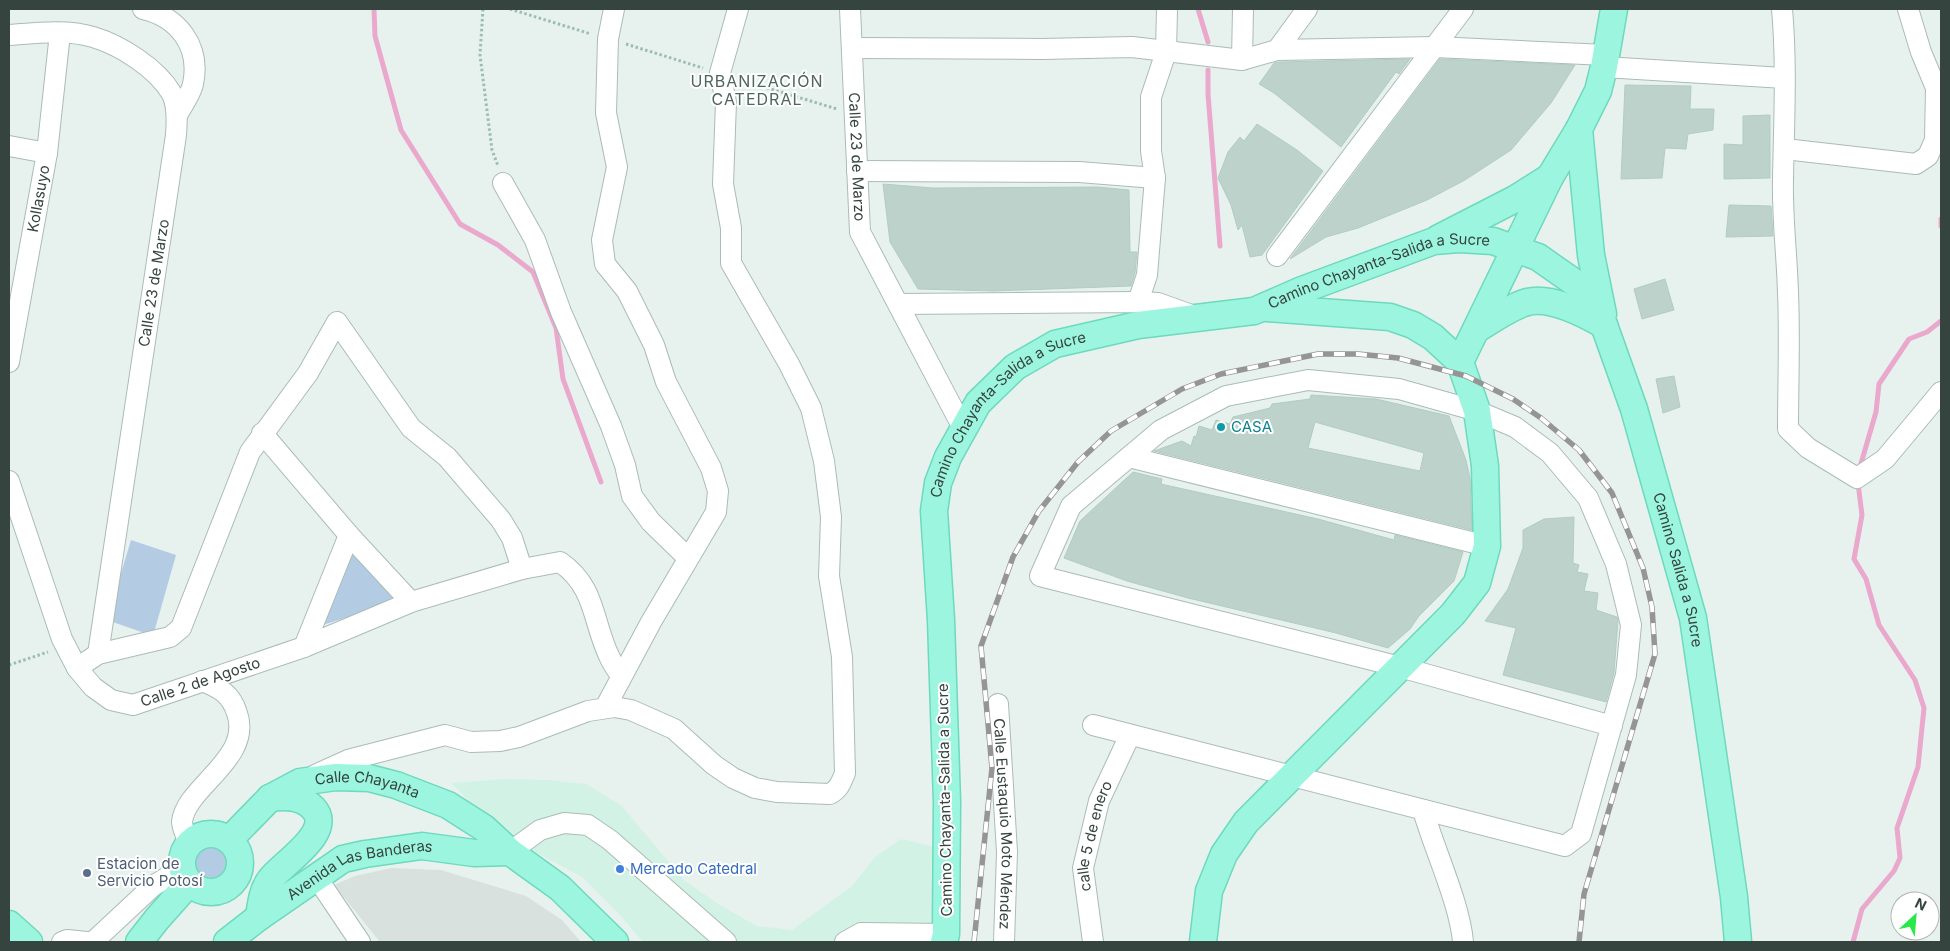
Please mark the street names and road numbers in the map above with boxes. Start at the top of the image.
street label: Calle 23 de Marzo [845,92,870,222]
street label: Kollasuyo [23,163,54,234]
street label: Calle 23 de Marzo [134,218,173,348]
street label: Camino Chayanta-Salida a Sucre [1265,229,1491,313]
street label: Camino Chayanta-Salida a Sucre [926,327,1088,499]
street label: Camino Salida a Sucre [1649,490,1707,648]
street label: Calle 2 de Agosto [138,653,263,711]
street label: Camino Chayanta-Salida a Sucre [933,683,956,917]
street label: Calle Eustaquio Moto Méndez [990,718,1017,930]
street label: Calle Chayanta [313,767,422,802]
street label: calle 5 de enero [1073,777,1116,893]
street label: Avenida Las Banderas [283,836,434,904]

